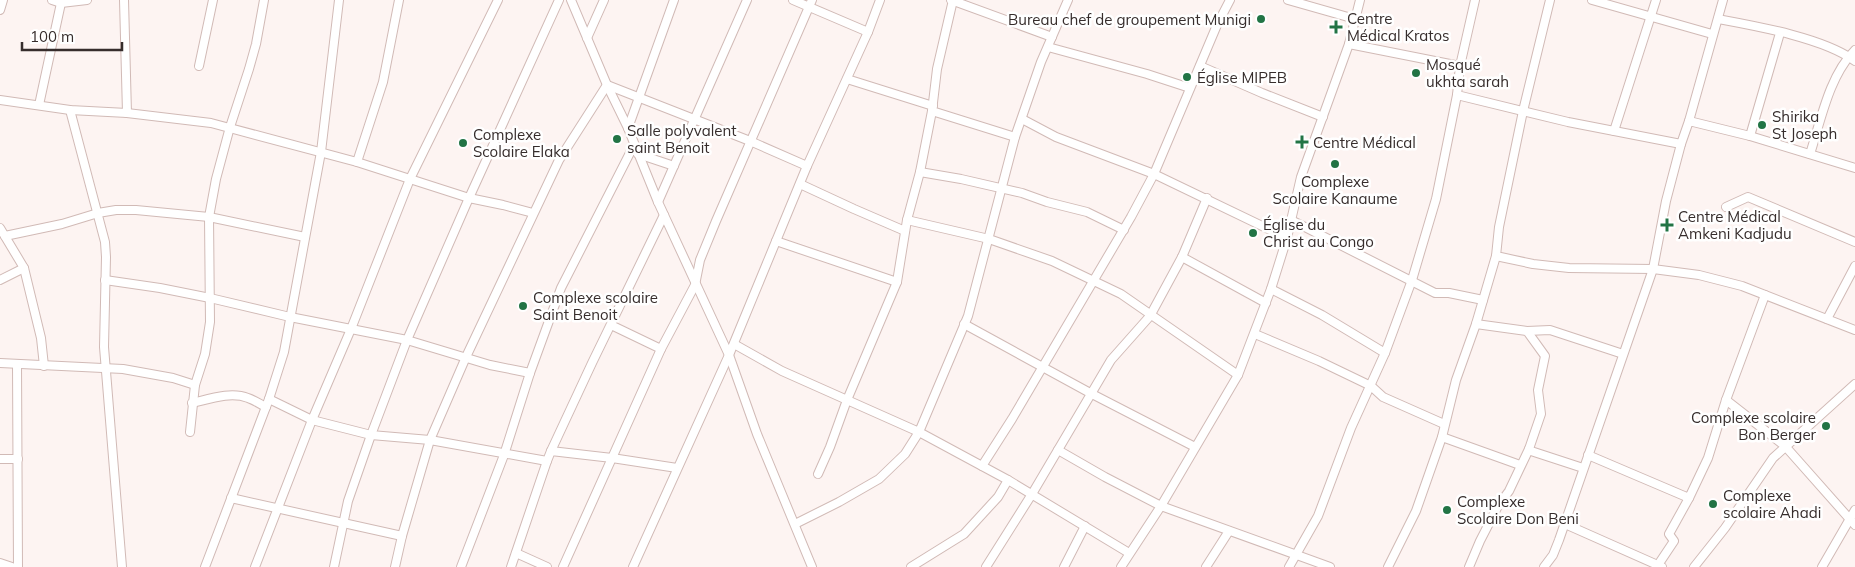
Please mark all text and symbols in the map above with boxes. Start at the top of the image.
place label: Centre Médical Kratos [1347,9,1450,45]
place label: Bureau chef de groupement Munigi [1008,10,1251,29]
marker: Bureau chef de groupement Munigi [1255,13,1267,25]
scale bar [22,20,122,52]
marker: Centre Médical Kratos [1329,20,1343,34]
text: 100 m [30,27,74,46]
place label: Mosqué ukhta sarah [1426,55,1509,91]
marker: Mosqué ukhta sarah [1410,67,1422,79]
place label: Église MIPEB [1197,68,1287,87]
marker: Église MIPEB [1181,71,1193,83]
place label: Shirika St Joseph [1772,107,1837,143]
marker: Shirika St Joseph [1756,119,1768,131]
place label: Salle polyvalent saint Benoit [627,121,736,157]
place label: Complexe Scolaire Elaka [473,125,570,161]
marker: Salle polyvalent saint Benoit [611,133,623,145]
place label: Centre Médical [1313,133,1416,152]
marker: Centre Médical [1295,135,1309,149]
marker: Complexe Scolaire Elaka [457,137,469,149]
marker: Complexe Scolaire Kanaume [1329,158,1341,170]
place label: Complexe Scolaire Kanaume [1272,172,1398,208]
place label: Centre Médical Amkeni Kadjudu [1678,207,1792,243]
place label: Église du Christ au Congo [1263,215,1374,251]
marker: Centre Médical Amkeni Kadjudu [1660,218,1674,232]
marker: Église du Christ au Congo [1247,227,1259,239]
place label: Complexe scolaire Saint Benoit [533,288,658,324]
marker: Complexe scolaire Saint Benoit [517,300,529,312]
place label: Complexe scolaire Bon Berger [1691,408,1817,444]
marker: Complexe scolaire Bon Berger [1820,420,1832,432]
place label: Complexe scolaire Ahadi [1723,486,1821,522]
place label: Complexe Scolaire Don Beni [1457,492,1579,528]
marker: Complexe scolaire Ahadi [1707,498,1719,510]
marker: Complexe Scolaire Don Beni [1441,504,1453,516]

